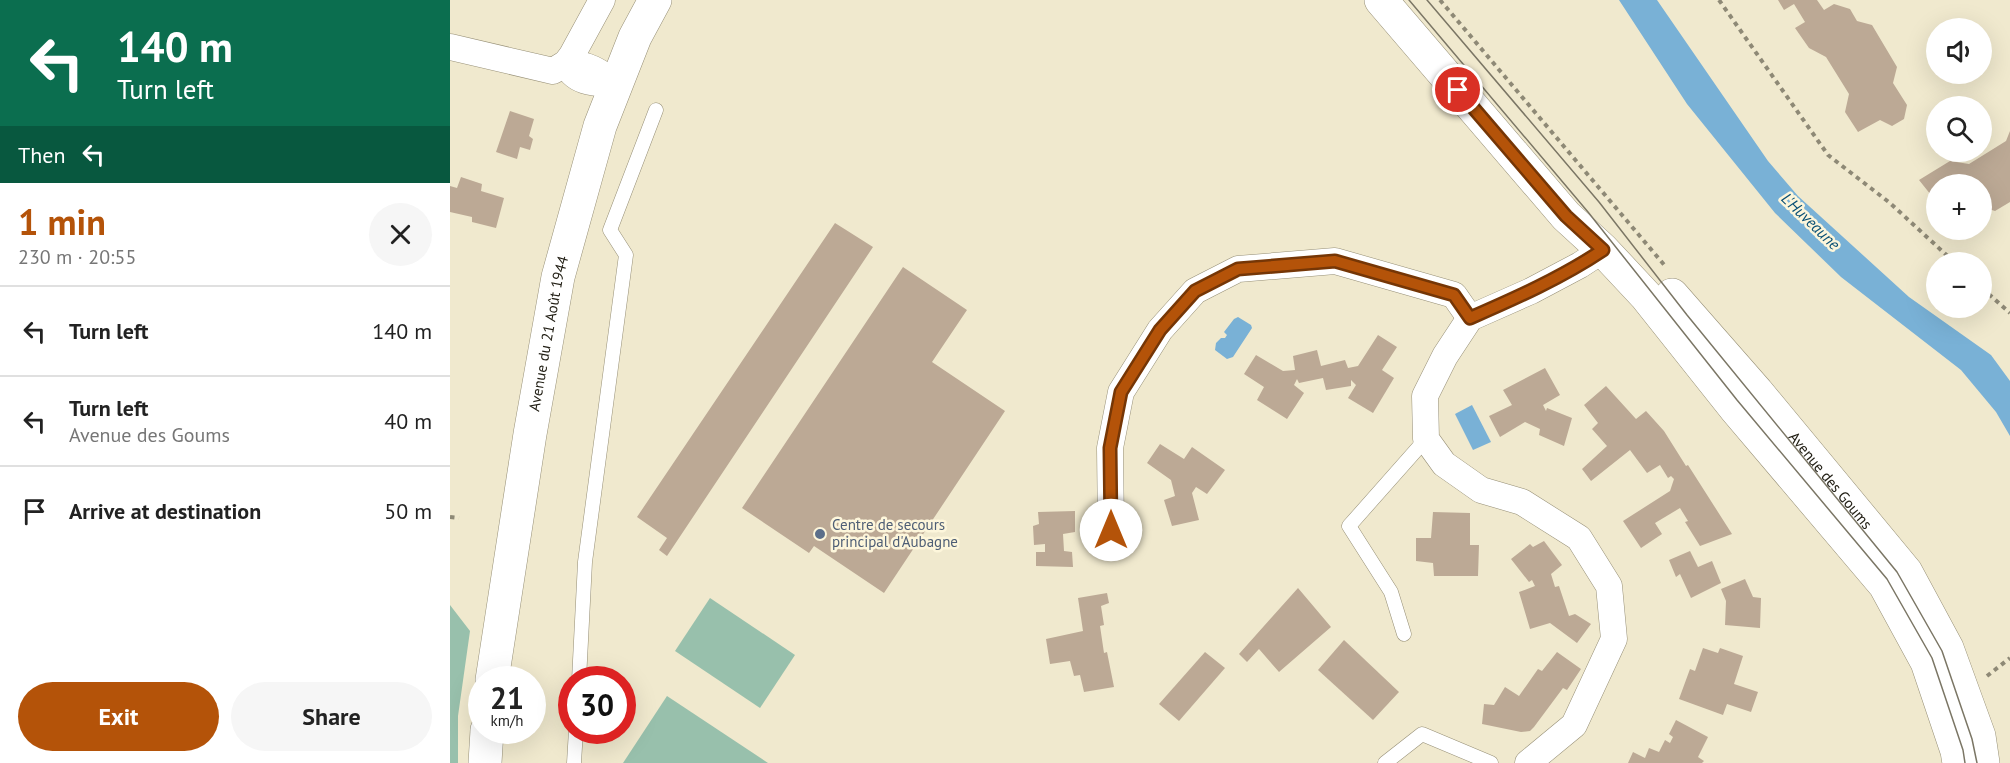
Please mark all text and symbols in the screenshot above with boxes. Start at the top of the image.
map controls [1926,18,1992,318]
button: sound [1926,18,1992,84]
text: 140 m [117,19,233,74]
icon: left [18,24,96,102]
pin [1432,64,1483,115]
text: Turn left [117,72,214,106]
icon: arrive [1441,73,1474,106]
button: search [1926,96,1992,162]
icon: left [77,138,110,171]
text: Then [18,141,65,169]
button: + [1926,174,1992,240]
water label: L'Huveaune [1778,188,1845,254]
text: 1 min [18,198,106,245]
button: close [369,203,432,266]
text: 230 m · 20:55 [18,244,136,270]
button: − [1926,252,1992,318]
street label: Avenue du 21 Août 1944 [524,254,572,413]
icon: left [18,315,51,348]
text: Turn left [69,317,149,345]
text: 140 m [372,317,432,345]
text: Turn left [69,394,149,422]
icon: left [18,405,51,438]
text: 40 m [384,407,432,435]
text: Avenue des Goums [69,422,230,448]
street label: Avenue des Goums [1785,428,1877,533]
icon: arrive [18,495,51,528]
text: Arrive at destination [69,497,261,525]
text: 50 m [384,497,432,525]
position arrow [1079,498,1143,562]
place label: Centre de secours principal d'Aubagne [832,515,958,551]
marker: Centre de secours principal d'Aubagne [813,527,827,541]
speed limit sign: 30 [558,666,636,744]
text: 21 [490,678,524,717]
button: Exit [18,682,219,751]
button: Share [231,682,432,751]
text: km/h [491,711,523,730]

